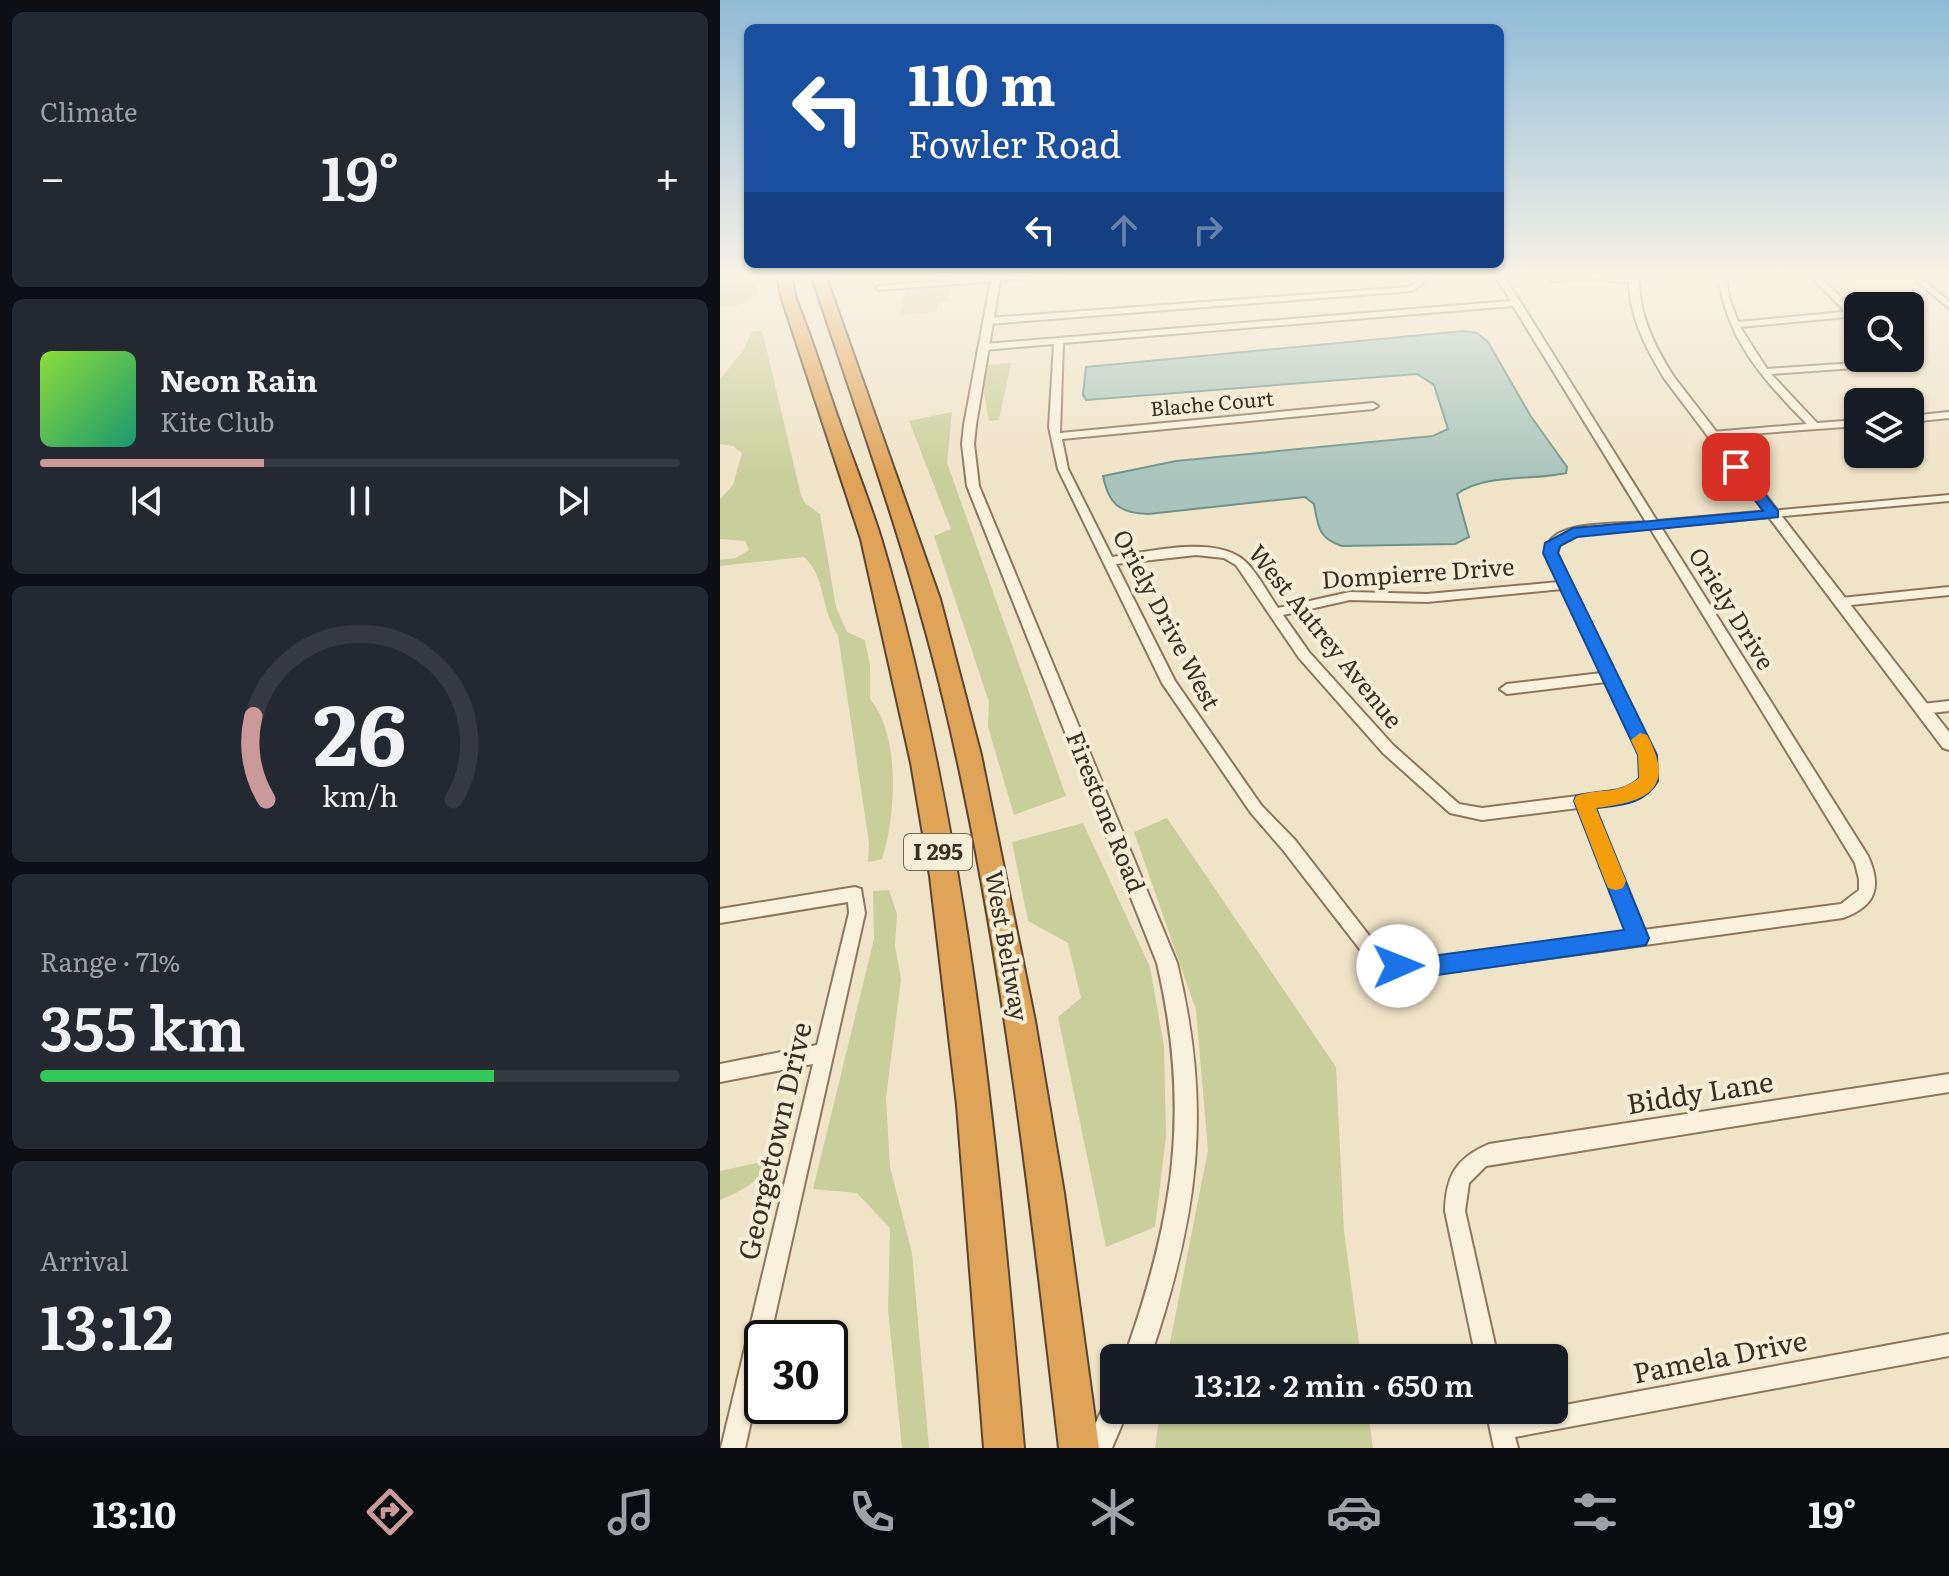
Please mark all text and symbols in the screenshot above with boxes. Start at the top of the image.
text: 110 m [908,40,1056,123]
icon: left [776,56,880,160]
text: Climate [40,91,138,130]
text: Fowler Road [908,116,1121,169]
text: 19° [321,130,399,219]
text: − [40,142,66,208]
text: + [654,142,680,208]
icon: left [1018,208,1062,252]
icon: ahead [1102,208,1146,252]
icon: right [1186,208,1230,252]
map controls [1844,292,1924,468]
button: search [1844,292,1924,372]
text: Neon Rain [160,357,318,401]
street label: Blache Court [1149,382,1275,422]
button: layers [1844,388,1924,468]
text: Kite Club [160,401,275,440]
pin [1702,433,1770,501]
icon: arrive [1714,445,1758,489]
icon: previous [125,479,169,523]
icon: pause [338,479,382,523]
icon: next [551,479,595,523]
street label: Oriely Drive West [1106,522,1231,716]
street label: West Autrey Avenue [1242,536,1412,735]
street label: Oriely Drive [1682,540,1785,676]
street label: Dompierre Drive [1320,547,1515,596]
text: 26 [313,668,407,792]
street label: Firestone Road [1059,725,1156,897]
text: km/h [322,773,398,816]
road number: I 295 [904,834,972,870]
street label: West Beltway [978,868,1039,1024]
position arrow [1356,924,1440,1008]
text: Range · 71% [40,941,180,980]
text: 355 km [40,980,246,1069]
street label: Georgetown Drive [725,1017,821,1264]
street label: Biddy Lane [1623,1059,1776,1123]
text: Arrival [40,1240,129,1279]
text: 13:12 [40,1279,174,1368]
street label: Pamela Drive [1629,1318,1810,1392]
speed limit sign: 30 [744,1320,848,1424]
text: 13:12 · 2 min · 650 m [1194,1362,1474,1406]
icon: directions [362,1484,418,1540]
icon: music [603,1484,659,1540]
icon: phone [844,1484,900,1540]
icon: climate [1085,1484,1141,1540]
icon: car [1326,1484,1382,1540]
icon: filters [1567,1484,1623,1540]
text: 13:10 [93,1486,176,1539]
text: 19° [1808,1486,1856,1539]

